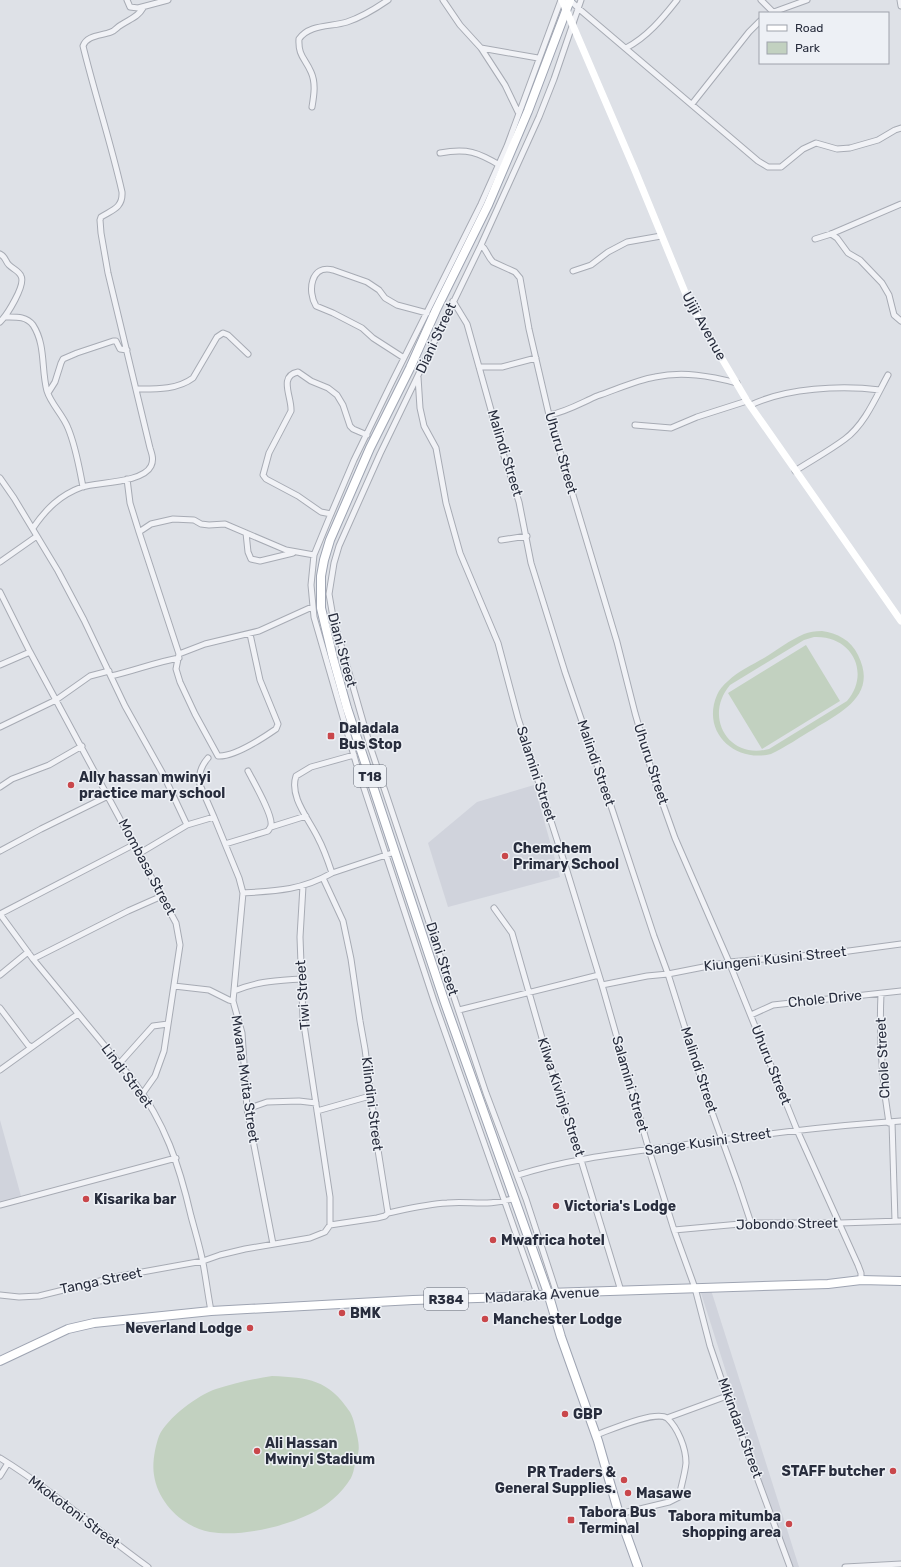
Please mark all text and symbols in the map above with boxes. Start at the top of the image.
legend [759,12,889,64]
text: Road [795,21,823,35]
text: Park [795,41,821,55]
street label: Ujiji Avenue [678,289,730,363]
street label: Diani Street [412,299,460,376]
street label: Malindi Street [484,408,526,499]
street label: Uhuru Street [541,410,581,496]
street label: Diani Street [324,611,360,690]
street label: Malindi Street [573,718,619,809]
place label: Daladala Bus Stop [339,720,402,753]
street label: Uhuru Street [630,721,672,807]
street label: Salamini Street [513,724,560,824]
marker: Daladala Bus Stop [326,731,336,741]
road number: T18 [354,765,386,787]
place label: Ally hassan mwinyi practice mary school [79,769,225,802]
marker: Ally hassan mwinyi practice mary school [66,780,76,790]
street label: Mombasa Street [115,816,180,918]
place label: Chemchem Primary School [513,840,619,873]
marker: Chemchem Primary School [500,851,510,861]
street label: Diani Street [422,920,462,999]
street label: Kiungeni Kusini Street [703,943,848,975]
street label: Tiwi Street [292,959,314,1030]
street label: Chole Drive [787,987,863,1011]
street label: Mwana Mvita Street [228,1014,262,1145]
street label: Chole Street [872,1017,894,1099]
street label: Uhuru Street [747,1023,795,1108]
street label: Malindi Street [677,1025,721,1116]
street label: Salamini Street [608,1034,652,1135]
street label: Kilwa Kivinje Street [534,1035,588,1159]
street label: Lindi Street [98,1041,157,1112]
street label: Kilindini Street [358,1056,386,1152]
street label: Sange Kusini Street [644,1125,773,1159]
place label: Kisarika bar [94,1191,177,1208]
marker: Kisarika bar [81,1194,91,1204]
place label: Victoria's Lodge [564,1198,676,1215]
marker: Victoria's Lodge [551,1201,561,1211]
street label: Jobondo Street [736,1215,839,1233]
place label: Mwafrica hotel [501,1232,605,1249]
marker: Mwafrica hotel [488,1235,498,1245]
street label: Tanga Street [59,1264,144,1298]
street label: Madaraka Avenue [484,1284,600,1306]
road number: R384 [424,1288,468,1310]
place label: BMK [350,1305,381,1322]
marker: BMK [337,1308,347,1318]
place label: Manchester Lodge [493,1311,622,1328]
marker: Manchester Lodge [480,1314,490,1324]
place label: Neverland Lodge [125,1320,242,1337]
marker: Neverland Lodge [245,1323,255,1333]
street label: Mikindani Street [714,1376,766,1481]
place label: GBP [573,1406,603,1423]
marker: GBP [560,1409,570,1419]
place label: Ali Hassan Mwinyi Stadium [265,1435,375,1468]
marker: Ali Hassan Mwinyi Stadium [252,1446,262,1456]
place label: STAFF butcher [782,1463,886,1480]
place label: PR Traders & General Supplies. [495,1464,617,1497]
marker: STAFF butcher [888,1466,898,1476]
street label: Mkokotoni Street [25,1472,124,1552]
marker: PR Traders & General Supplies. [619,1475,629,1485]
place label: Masawe [636,1485,692,1502]
marker: Masawe [623,1488,633,1498]
place label: Tabora Bus Terminal [579,1504,657,1537]
place label: Tabora mitumba shopping area [668,1508,781,1541]
marker: Tabora Bus Terminal [566,1515,576,1525]
marker: Tabora mitumba shopping area [784,1519,794,1529]

